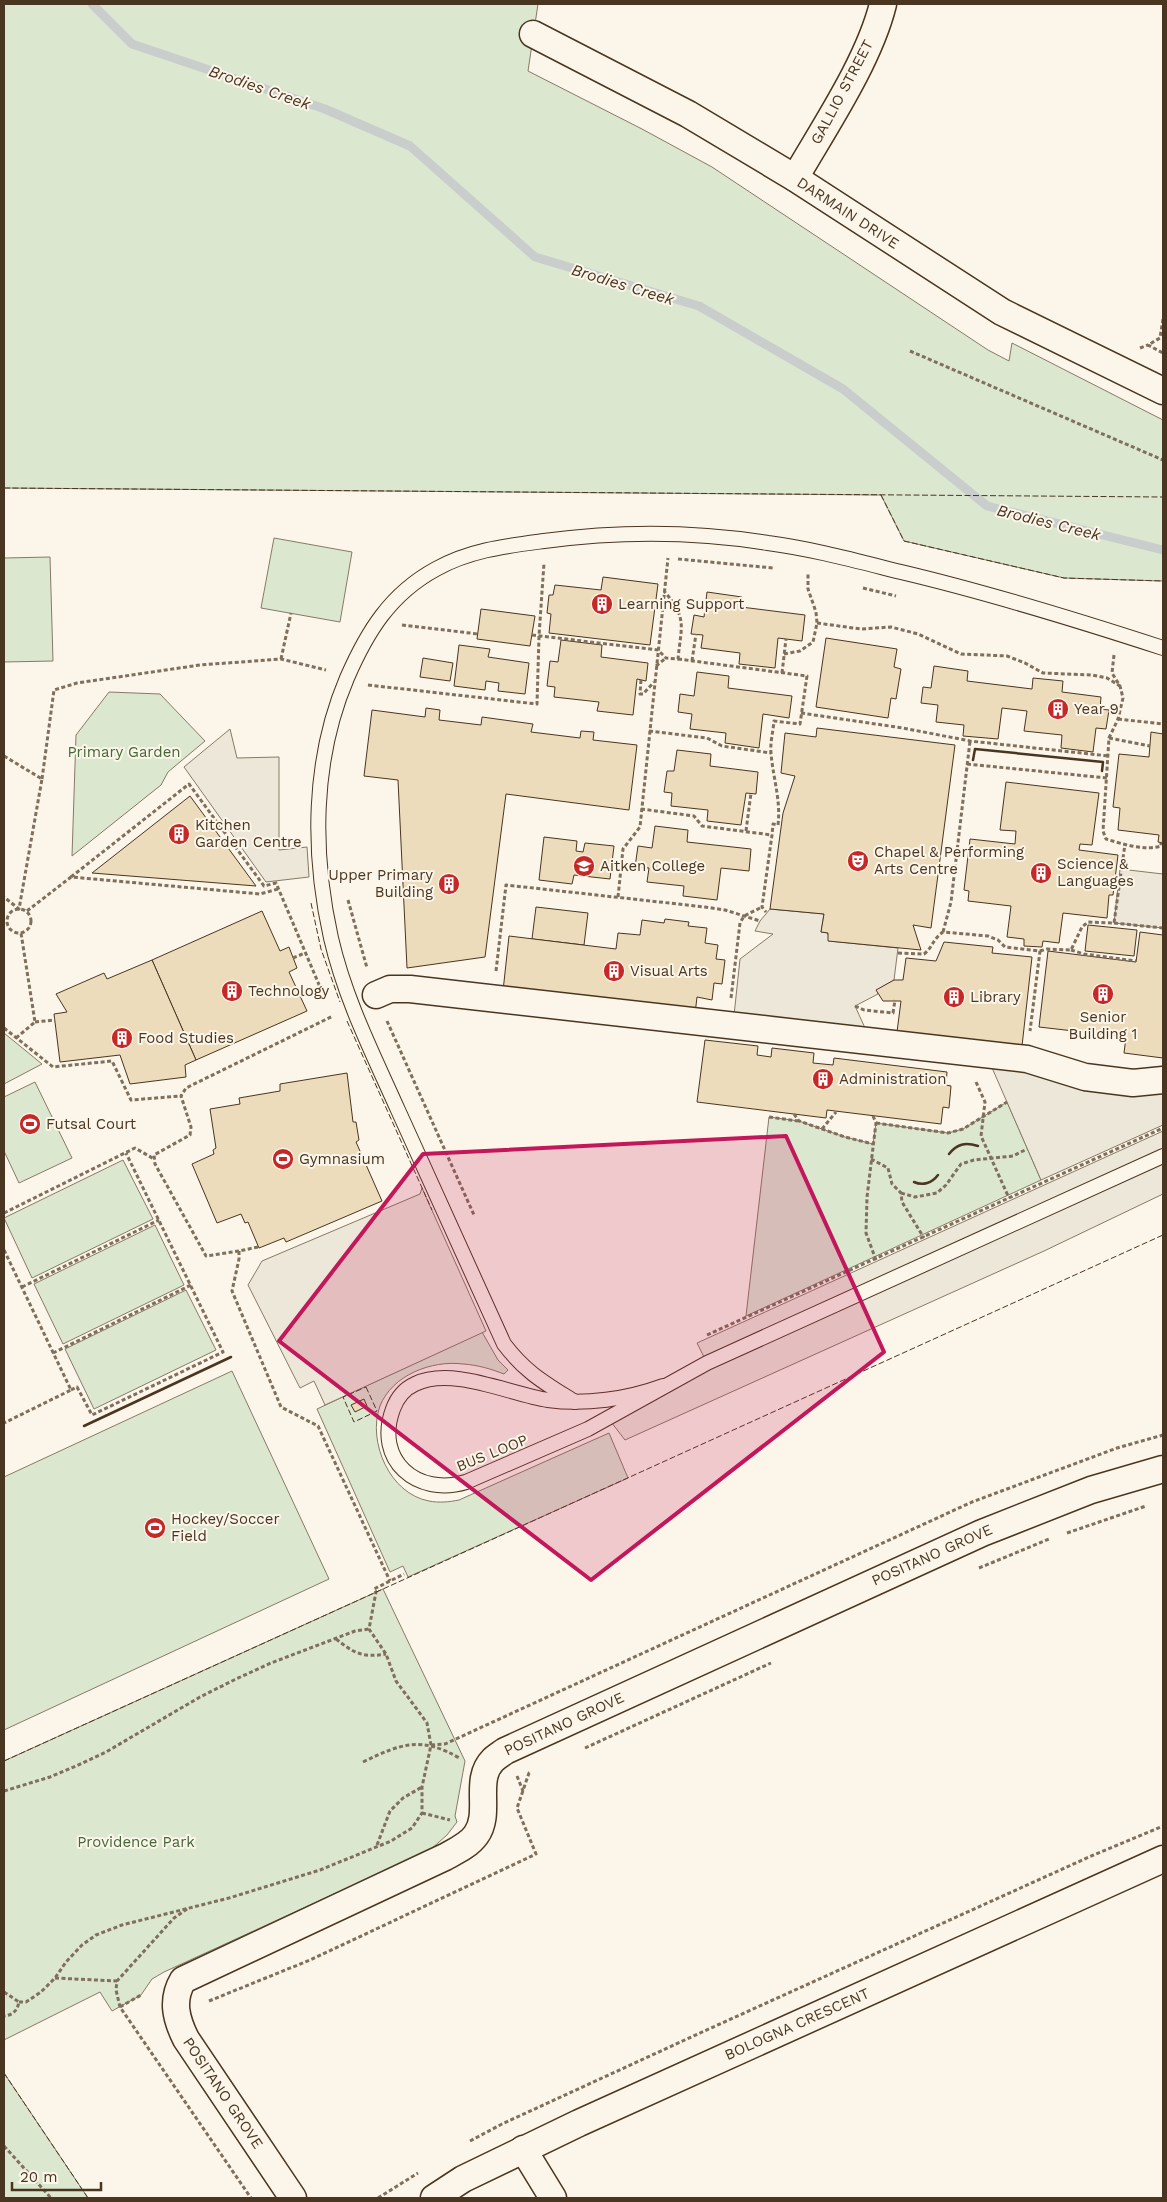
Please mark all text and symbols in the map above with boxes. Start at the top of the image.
street label: GALLIO STREET [807,37,877,147]
water label: Brodies Creek [207,61,314,114]
street label: DARMAIN DRIVE [794,173,902,253]
water label: Brodies Creek [569,260,678,309]
water label: Brodies Creek [995,500,1104,545]
building icon: Learning Support [590,592,614,616]
place label: Learning Support [618,595,745,613]
building icon: Year 9 [1046,697,1070,721]
place label: Year 9 [1074,700,1119,718]
park label: Primary Garden [67,743,181,761]
place label: Kitchen Garden Centre [195,816,302,851]
building icon: Kitchen Garden Centre [167,822,191,846]
place label: Chapel & Performing Arts Centre [874,843,1024,878]
theatre icon: Chapel & Performing Arts Centre [846,849,870,873]
school or university icon: Aitken College [572,854,596,878]
place label: Science & Languages [1057,855,1134,890]
place label: Aitken College [600,857,705,875]
building icon: Science & Languages [1029,861,1053,885]
place label: Upper Primary Building [328,866,433,901]
building icon: Upper Primary Building [437,872,461,896]
building icon: Visual Arts [602,959,626,983]
place label: Visual Arts [630,962,708,980]
building icon: Technology [220,979,244,1003]
place label: Technology [248,982,330,1000]
building icon: Senior Building 1 [1091,982,1115,1006]
building icon: Library [942,985,966,1009]
place label: Library [970,988,1021,1006]
place label: Senior Building 1 [1069,1008,1137,1043]
building icon: Food Studies [110,1026,134,1050]
place label: Food Studies [138,1029,234,1047]
building icon: Administration [811,1067,835,1091]
place label: Administration [839,1070,947,1088]
sports icon: Futsal Court [18,1112,42,1136]
place label: Futsal Court [46,1115,137,1133]
sports icon: Gymnasium [271,1147,295,1171]
place label: Gymnasium [299,1150,385,1168]
street label: BUS LOOP [454,1431,530,1475]
place label: Hockey/Soccer Field [171,1510,280,1545]
sports icon: Hockey/Soccer Field [143,1516,167,1540]
street label: POSITANO GROVE [869,1520,995,1590]
street label: POSITANO GROVE [501,1688,627,1760]
park label: Providence Park [77,1833,195,1851]
street label: BOLOGNA CRESCENT [722,1984,872,2064]
street label: POSITANO GROVE [179,2034,267,2152]
scale bar [12,2160,101,2192]
text: 20 m [20,2168,58,2186]

